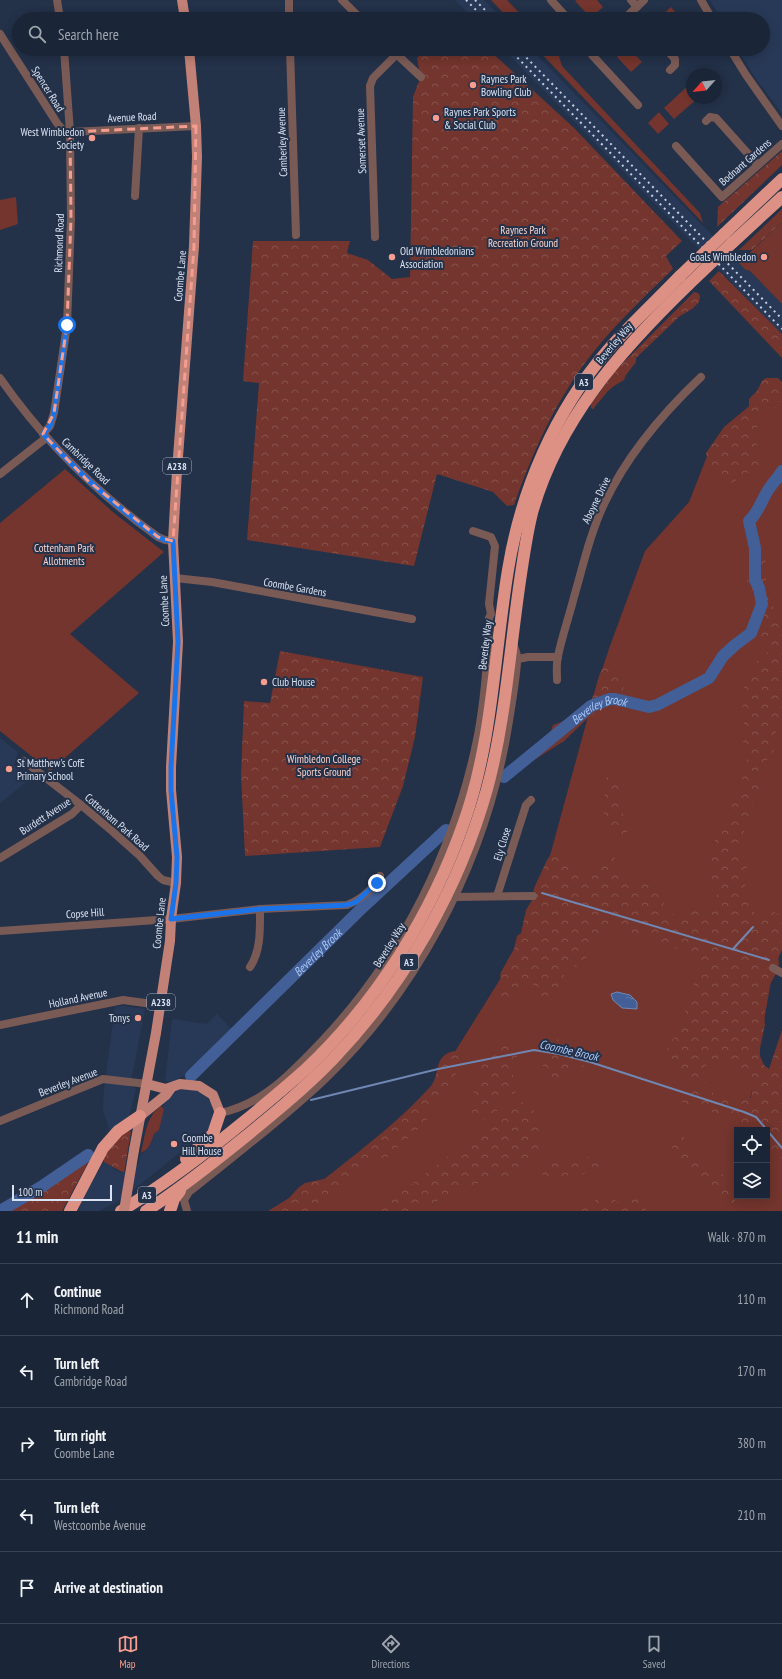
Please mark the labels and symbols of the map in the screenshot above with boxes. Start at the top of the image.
street label: Spencer Road [28,64,68,115]
north arrow [686,68,722,104]
place label: Raynes Park Bowling Club [481,72,532,99]
marker: Raynes Park Bowling Club [468,80,478,90]
place label: Raynes Park Sports & Social Club [444,105,516,132]
street label: Camberley Avenue [274,107,290,177]
street label: Somerset Avenue [353,108,369,174]
street label: Avenue Road [107,109,157,125]
marker: Raynes Park Sports & Social Club [431,113,441,123]
place label: West Wimbledon Society [20,125,85,152]
marker: West Wimbledon Society [87,133,97,143]
street label: Bodnant Gardens [716,135,774,189]
street label: Richmond Road [51,213,67,273]
park label: Raynes Park Recreation Ground [488,223,558,250]
place label: Old Wimbledonians Association [400,244,474,271]
street label: Coombe Lane [171,249,189,302]
place label: Goals Wimbledon [690,250,756,264]
marker: Old Wimbledonians Association [387,252,397,262]
marker: Goals Wimbledon [759,252,769,262]
route start [58,316,76,334]
street label: Beverley Way [593,319,636,367]
road number: A3 [575,374,593,390]
street label: Cambridge Road [59,435,113,488]
road number: A238 [163,458,191,474]
street label: Aboyne Drive [579,474,614,526]
park label: Cottenham Park Allotments [34,541,95,568]
street label: Coombe Lane [156,575,172,627]
street label: Coombe Gardens [262,575,328,599]
street label: Beverley Way [475,619,495,671]
place label: Club House [272,675,316,689]
marker: Club House [259,677,269,687]
water label: Beverley Brook [568,692,630,727]
park label: Wimbledon College Sports Ground [287,752,361,779]
place label: St Matthew's CofE Primary School [17,756,85,783]
marker: St Matthew's CofE Primary School [4,764,14,774]
street label: Cottenham Park Road [82,790,152,854]
street label: Burdett Avenue [17,794,74,838]
street label: Ely Close [490,825,514,862]
route end [368,874,386,892]
street label: Coombe Lane [149,896,169,949]
street label: Copse Hill [65,905,105,921]
street label: Beverley Way [370,919,409,970]
water label: Beverley Brook [290,924,345,979]
road number: A3 [400,954,418,970]
street label: Holland Avenue [47,985,109,1011]
road number: A238 [147,994,175,1010]
place label: Tonys [109,1011,130,1025]
marker: Tonys [133,1013,143,1023]
water label: Coombe Brook [538,1036,601,1064]
street label: Beverley Avenue [37,1064,100,1100]
place label: Coombe Hill House [182,1131,222,1158]
marker: Coombe Hill House [169,1139,179,1149]
scale bar [12,1183,112,1202]
road number: A3 [138,1187,156,1203]

